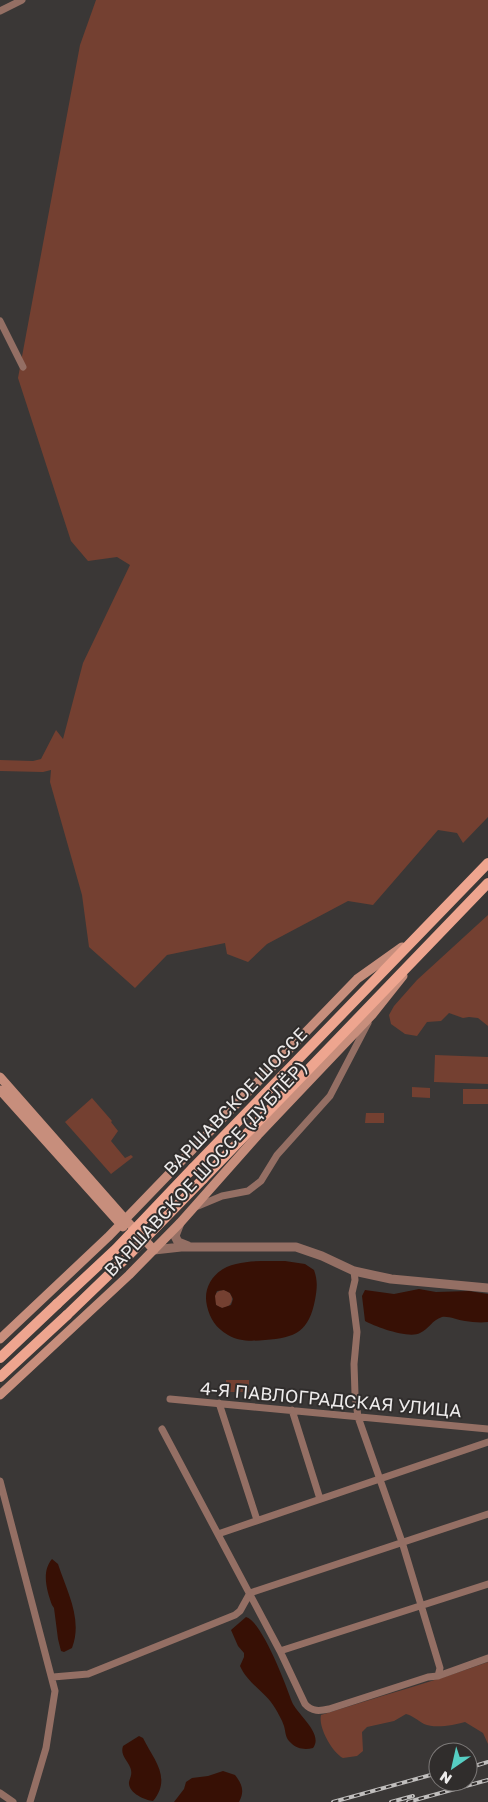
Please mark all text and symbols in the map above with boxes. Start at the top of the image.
street label: ВАРШАВСКОЕ ШОССЕ [159,1023,311,1179]
street label: ВАРШАВСКОЕ ШОССЕ (ДУБЛЁР) [99,1056,311,1280]
street label: 4-Я ПАВЛОГРАДСКАЯ УЛИЦА [199,1377,463,1421]
north arrow [428,1742,478,1792]
text: N [436,1768,455,1788]

